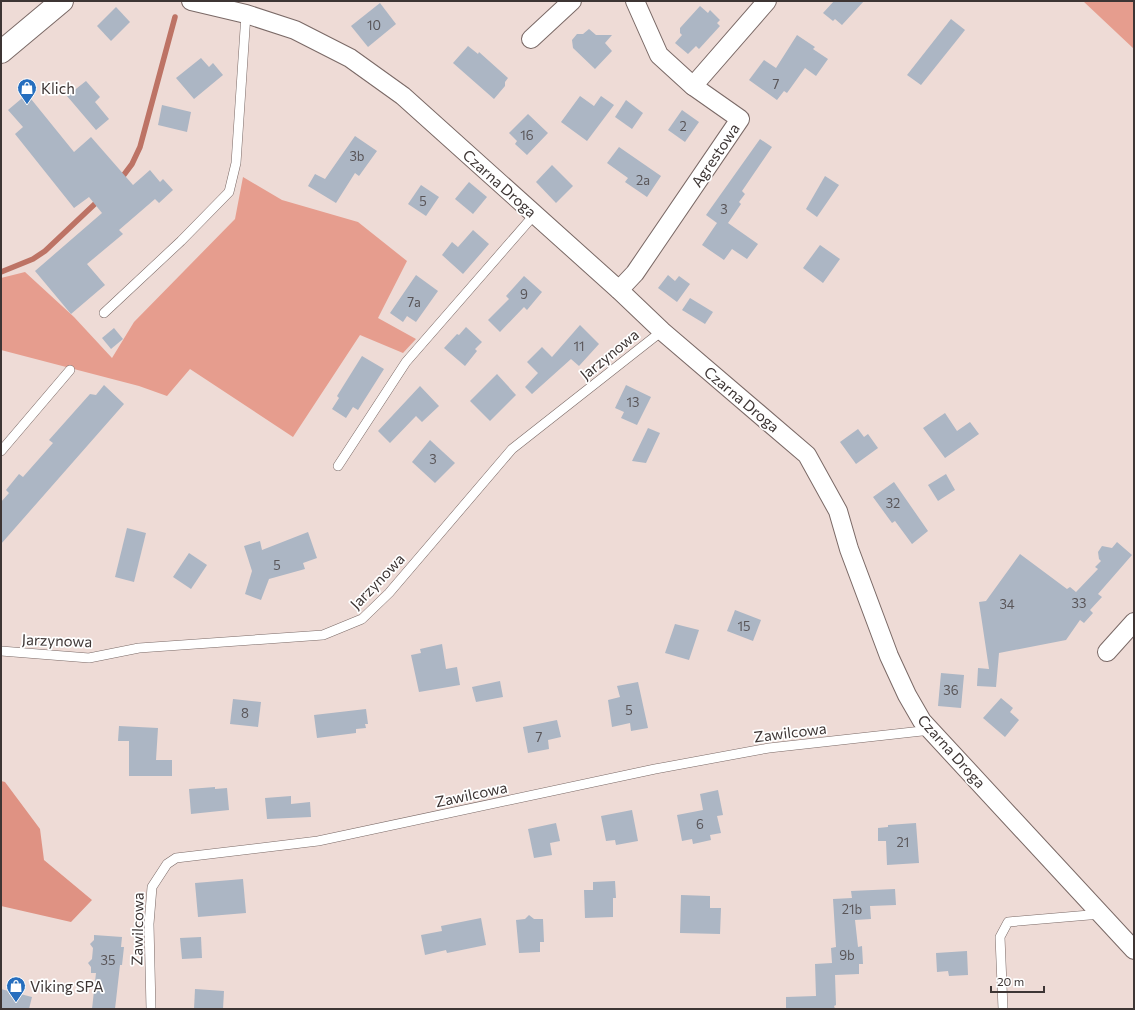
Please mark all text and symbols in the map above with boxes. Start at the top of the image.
house number: 10 [367,17,381,33]
house number: 7 [773,76,780,92]
shop icon: Klich [16,77,38,105]
place label: Klich [41,79,75,97]
house number: 2 [679,118,687,134]
street label: Agrestowa [687,120,743,190]
house number: 16 [520,127,534,143]
street label: Czarna Droga [460,145,540,221]
house number: 3b [349,148,365,164]
house number: 2a [636,172,650,188]
house number: 5 [419,193,427,209]
house number: 3 [720,201,728,217]
house number: 9 [520,286,528,302]
house number: 7a [407,294,421,310]
street label: Jarzynowa [576,325,642,383]
house number: 11 [573,338,585,354]
street label: Czarna Droga [701,362,783,436]
house number: 13 [627,394,639,410]
house number: 3 [429,451,437,467]
house number: 32 [886,495,900,511]
street label: Jarzynowa [346,549,408,613]
house number: 5 [273,557,281,573]
house number: 33 [1072,595,1086,611]
house number: 34 [999,596,1015,612]
house number: 15 [737,618,751,634]
street label: Jarzynowa [21,630,93,650]
house number: 36 [943,682,959,698]
house number: 5 [625,702,633,718]
house number: 8 [241,705,249,721]
street label: Czarna Droga [914,711,990,791]
street label: Zawilcowa [753,719,827,745]
house number: 7 [536,729,543,745]
street label: Zawilcowa [433,778,509,810]
house number: 6 [696,816,704,832]
house number: 21 [897,834,909,850]
street label: Zawilcowa [127,892,147,966]
house number: 21b [842,901,863,917]
house number: 9b [839,947,855,963]
house number: 35 [101,952,115,968]
scale bar [991,968,1044,994]
text: 20 m [997,974,1024,988]
shop icon: Viking SPA [5,975,27,1003]
place label: Viking SPA [30,977,104,995]

